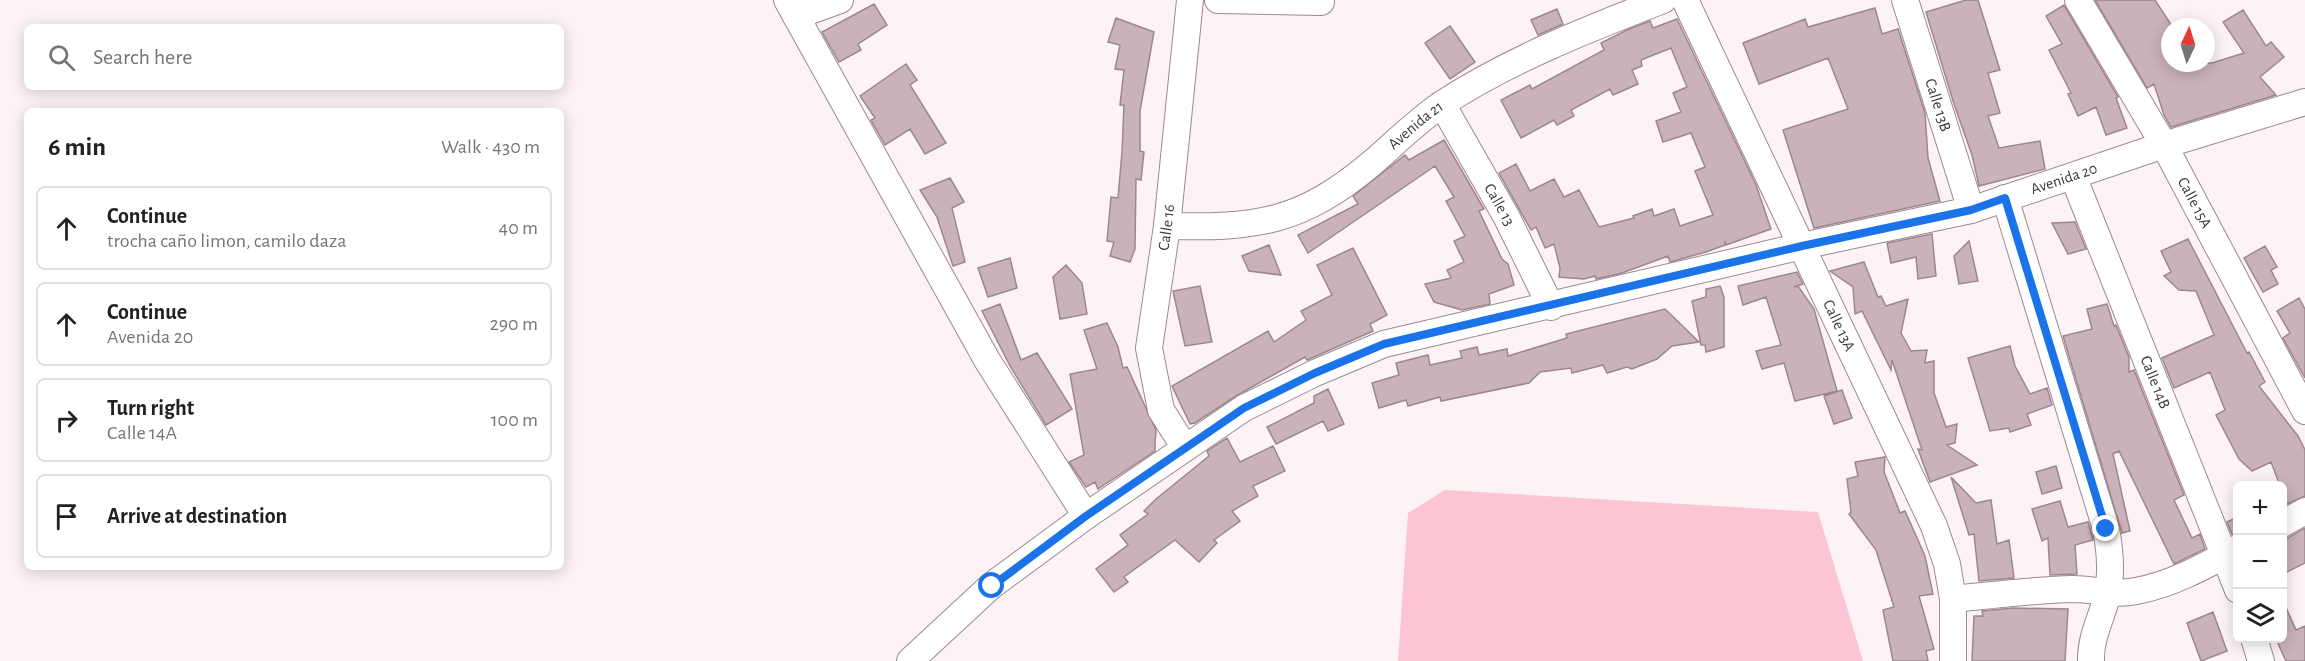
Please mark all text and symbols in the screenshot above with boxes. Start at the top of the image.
north arrow [2161,18,2215,72]
search box [24,24,564,90]
icon: search [45,41,78,74]
text: Search here [93,46,192,68]
street label: Calle 13B [1922,77,1954,133]
street label: Avenida 21 [1385,98,1446,152]
text: 6 min [48,134,106,160]
text: Walk · 430 m [441,137,540,157]
street label: Avenida 20 [2029,160,2099,197]
street label: Calle 15A [2175,175,2215,231]
street label: Calle 13 [1481,181,1518,228]
street label: Calle 16 [1155,203,1177,252]
text: Continue [107,205,187,227]
icon: ahead [50,212,83,245]
text: 40 m [499,218,538,238]
text: trocha caño limon, camilo daza [107,231,346,251]
street label: Calle 13A [1820,297,1858,354]
text: Continue [107,301,187,323]
icon: ahead [50,308,83,341]
text: 290 m [490,314,538,334]
text: Avenida 20 [107,327,193,347]
street label: Calle 14B [2137,353,2173,411]
text: Turn right [107,397,194,419]
icon: right [50,404,83,437]
text: 100 m [491,410,538,430]
text: Calle 14A [107,423,177,443]
map controls [2233,481,2287,643]
button: + [2233,481,2287,535]
icon: arrive [50,500,83,533]
text: Arrive at destination [107,505,287,527]
route end [2092,515,2118,541]
button: − [2233,535,2287,589]
route start [978,572,1004,598]
button: layers [2233,589,2287,643]

